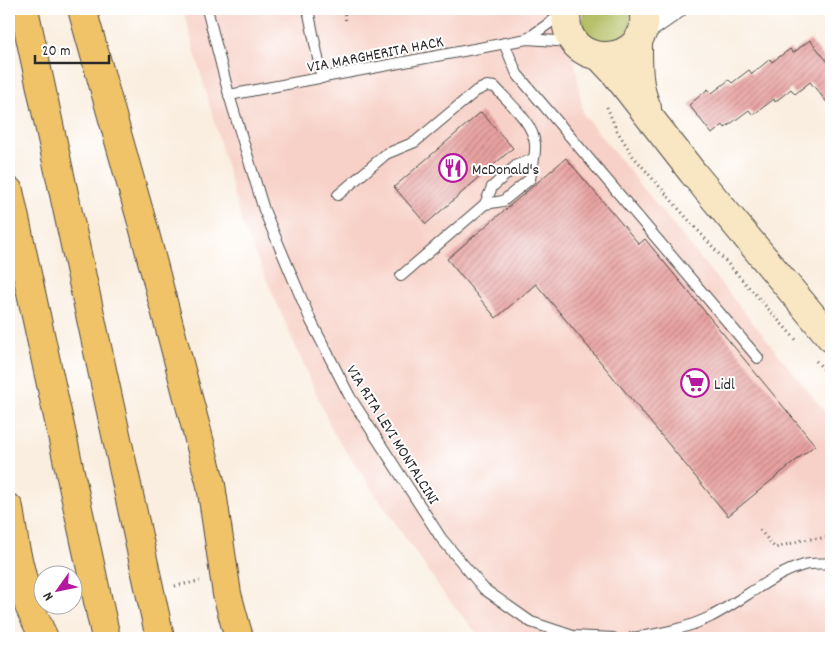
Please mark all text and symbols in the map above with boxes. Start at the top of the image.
street label: VIA MARGHERITA HACK [305,31,446,80]
scale bar [35,32,109,64]
text: 20 m [42,41,70,63]
restaurant icon: McDonald's [438,153,468,183]
place label: McDonald's [472,159,540,182]
street label: VIA RITA LEVI MONTALCINI [340,361,444,510]
supermarket icon: Lidl [680,368,710,398]
place label: Lidl [714,374,735,397]
north arrow [32,564,82,614]
text: N [38,588,59,604]

